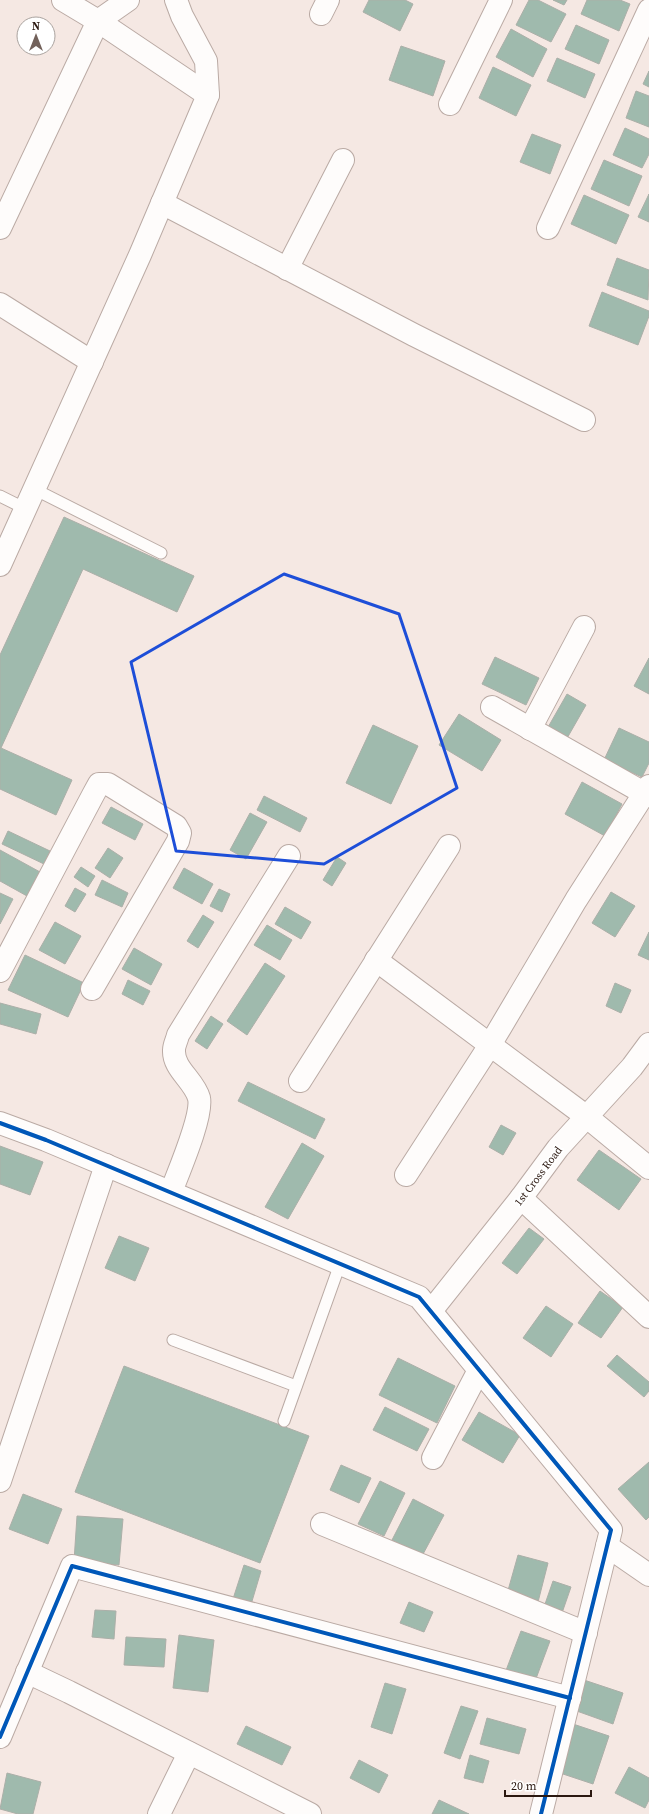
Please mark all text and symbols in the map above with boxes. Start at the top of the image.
north arrow [16,16,56,56]
text: N [32,19,40,34]
street label: 1st Cross Road [511,1143,566,1209]
scale bar [505,1772,591,1798]
text: 20 m [511,1778,537,1794]

